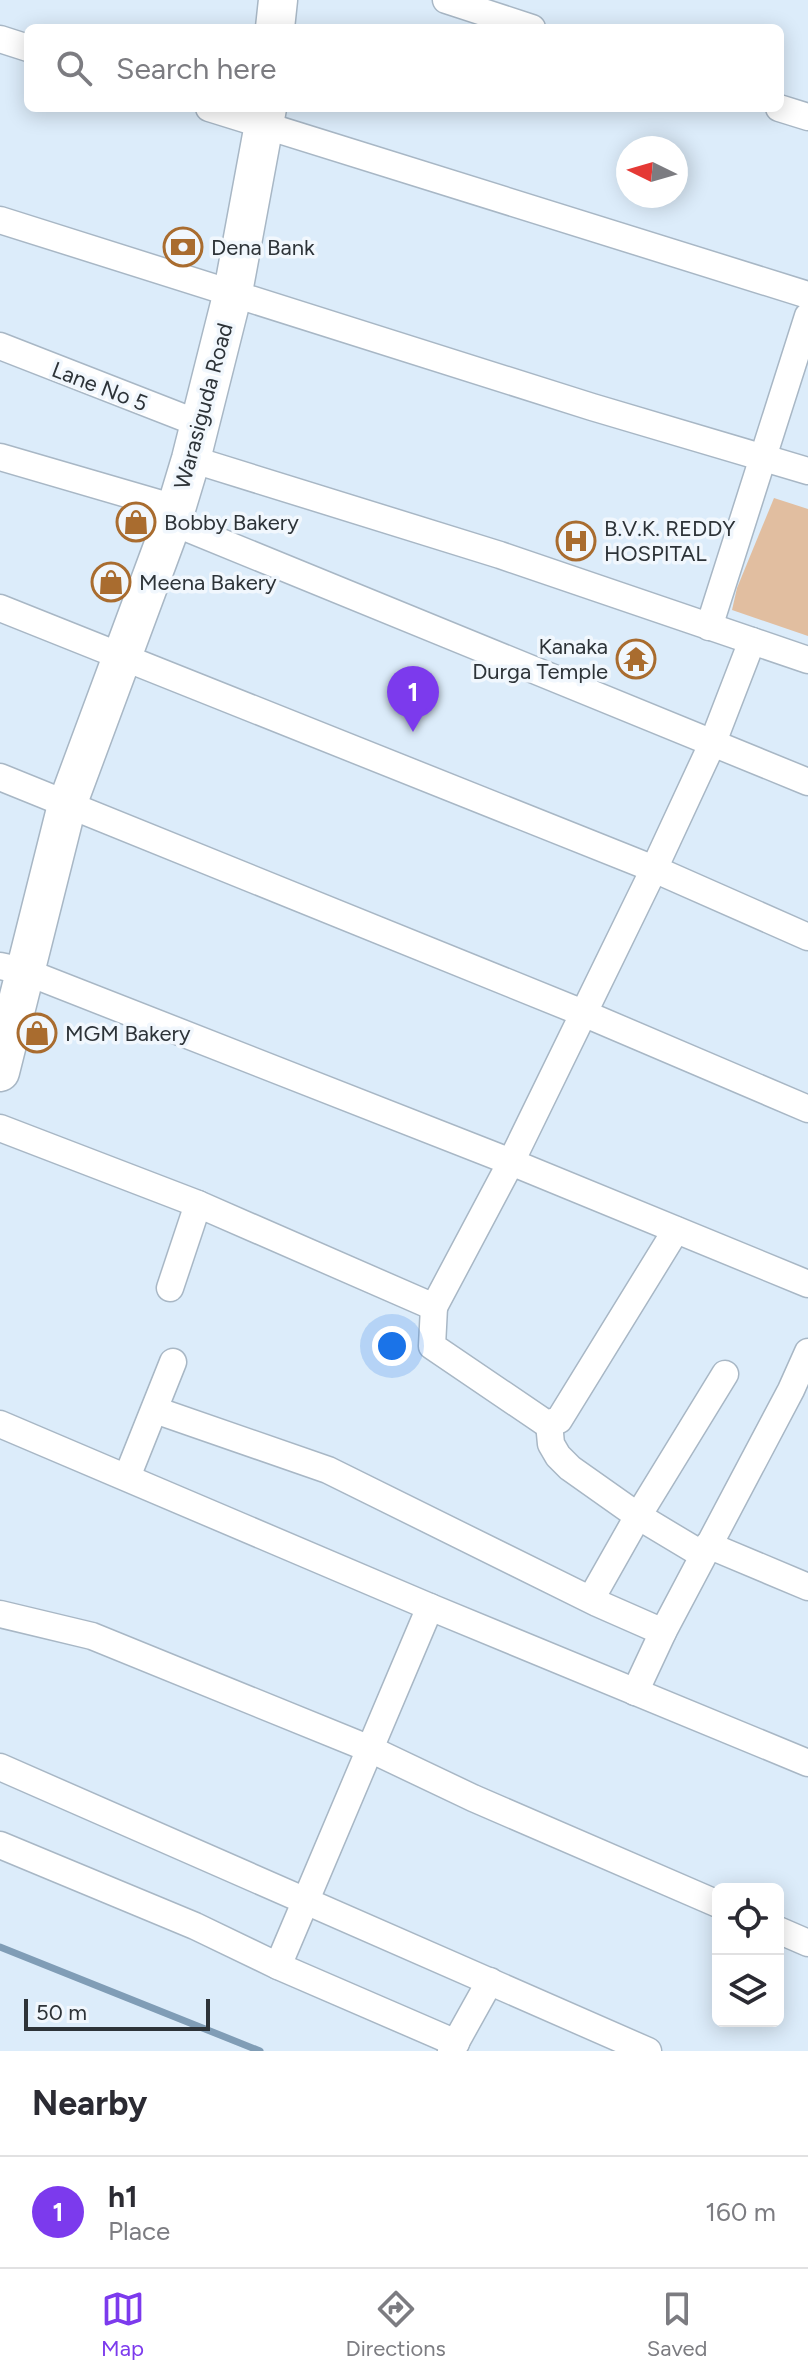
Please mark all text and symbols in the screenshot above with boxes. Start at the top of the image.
search box [24,24,784,112]
icon: search [52,46,96,90]
text: Search here [116,50,276,87]
north arrow [616,136,688,208]
bank icon: Dena Bank [162,226,204,268]
place label: Dena Bank [211,234,315,261]
street label: Warasiguda Road [168,320,239,492]
street label: Lane No 5 [48,356,151,417]
shop icon: Bobby Bakery [115,501,157,543]
place label: Bobby Bakery [164,509,299,536]
place label: B.V.K. REDDY HOSPITAL [604,515,736,567]
hospital icon: B.V.K. REDDY HOSPITAL [555,520,597,562]
shop icon: Meena Bakery [90,561,132,603]
place label: Meena Bakery [139,569,277,596]
place label: Kanaka Durga Temple [472,633,608,685]
temple icon: Kanaka Durga Temple [615,638,657,680]
pin: 1 [387,666,439,732]
shop icon: MGM Bakery [16,1012,58,1054]
place label: MGM Bakery [65,1020,191,1047]
your location [372,1326,412,1366]
map controls [712,1883,784,2027]
button: locate [712,1883,784,1955]
button: layers [712,1955,784,2027]
scale bar [24,1995,210,2031]
text: 50 m [36,1999,87,2026]
text: Nearby [32,2083,147,2124]
text: h1 [108,2178,138,2215]
text: 1 [53,2196,63,2228]
text: 160 m [705,2196,776,2228]
text: Place [108,2215,170,2247]
tab: Map [101,2287,145,2362]
tab: Directions [346,2287,446,2362]
tab: Saved [647,2287,707,2362]

